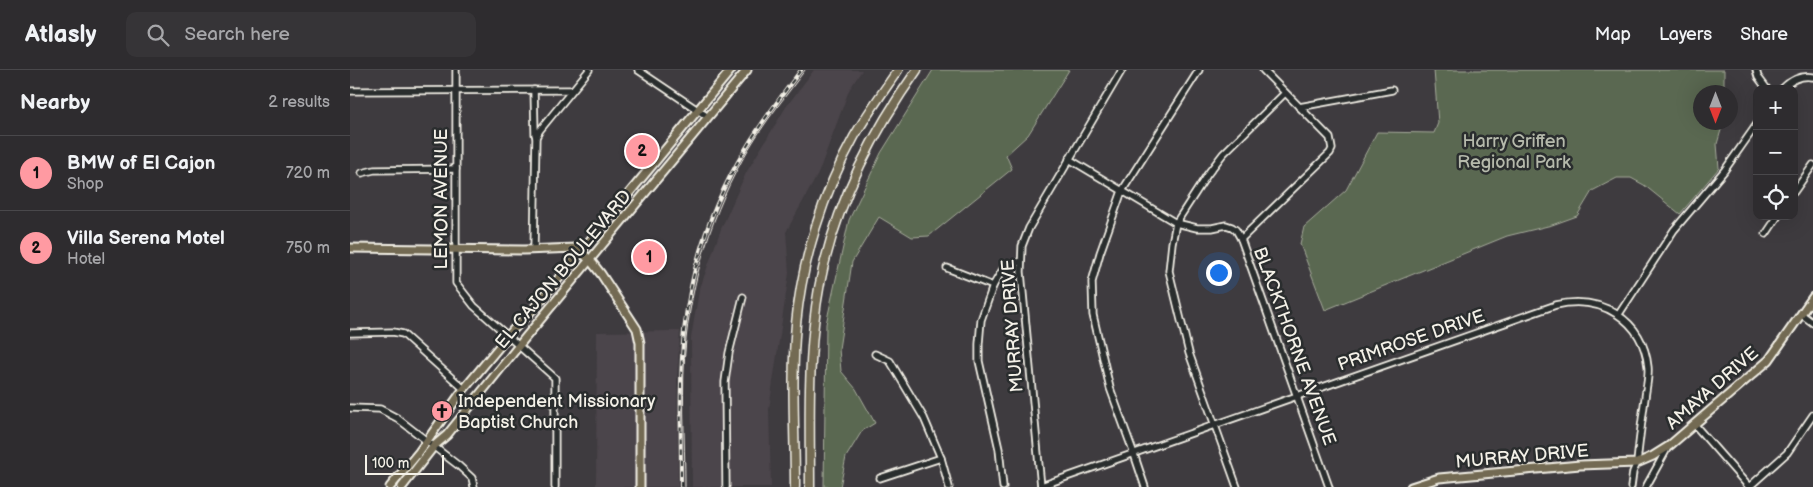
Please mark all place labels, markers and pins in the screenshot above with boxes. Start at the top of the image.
pin: 2 [626,132,658,170]
pin: 1 [633,238,665,276]
place label: Independent Missionary Baptist Church [458,391,656,433]
church icon: Independent Missionary Baptist Church [430,399,454,423]

